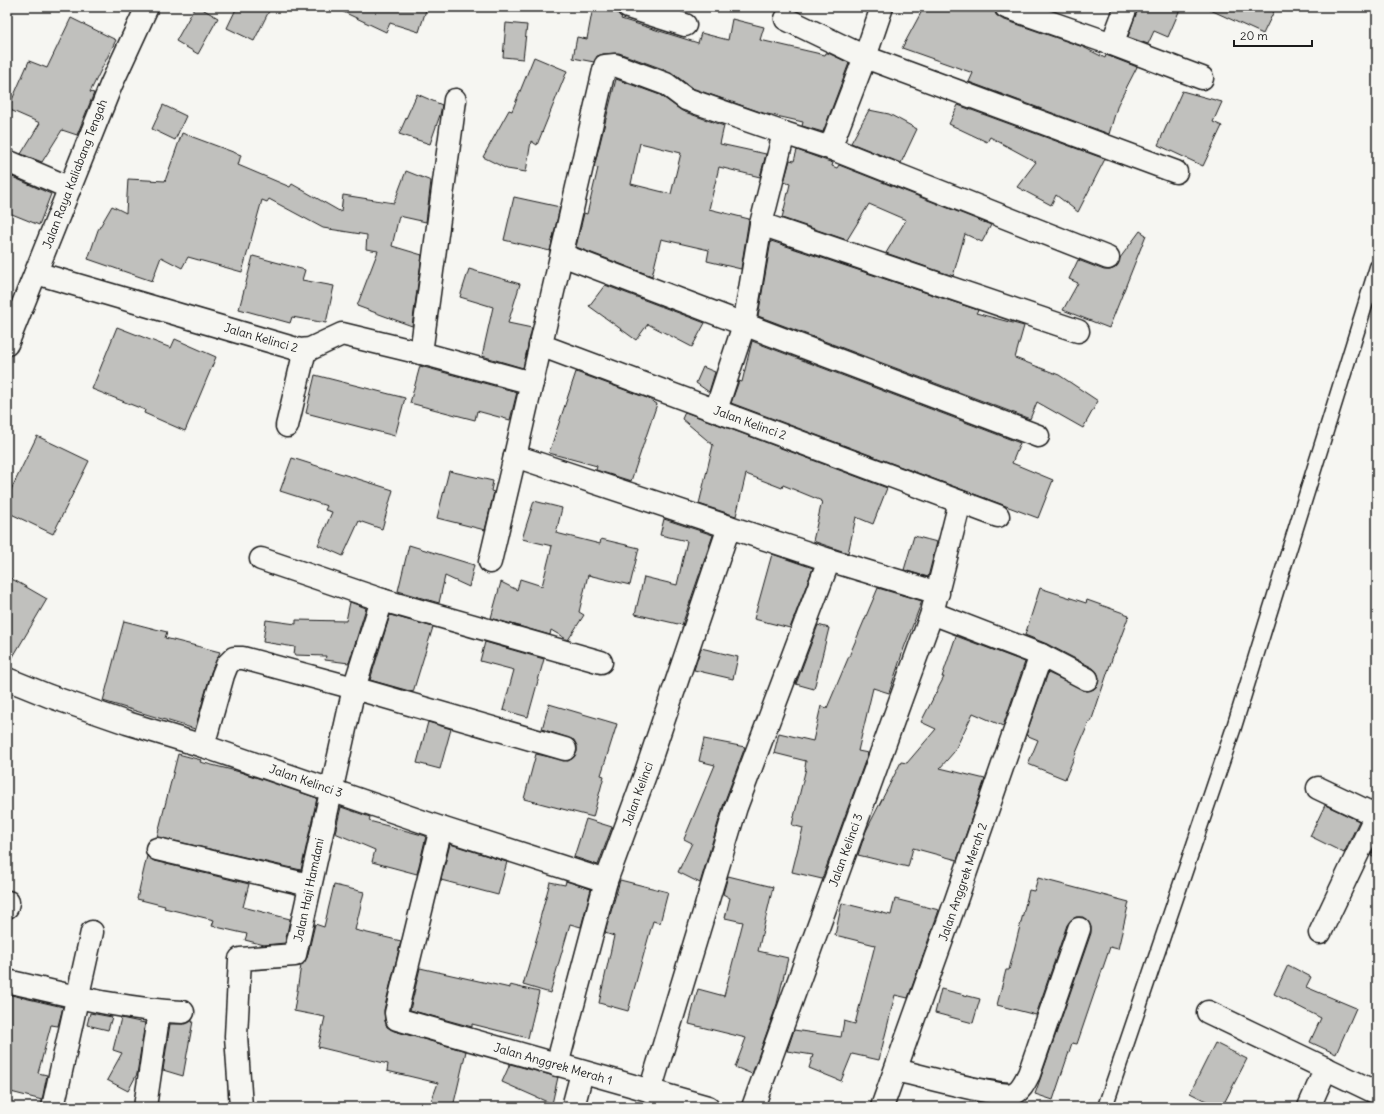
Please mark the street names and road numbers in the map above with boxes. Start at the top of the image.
street label: Jalan Raya Kaliabang Tengah [39,97,110,251]
street label: Jalan Kelinci 2 [222,320,300,355]
street label: Jalan Kelinci 2 [712,402,789,443]
street label: Jalan Kelinci [619,760,656,828]
street label: Jalan Kelinci 3 [267,761,345,800]
street label: Jalan Kelinci 3 [825,811,866,888]
street label: Jalan Anggrek Merah 2 [935,820,990,943]
street label: Jalan Haji Hamdani [290,837,327,943]
street label: Jalan Anggrek Merah 1 [492,1039,614,1088]

